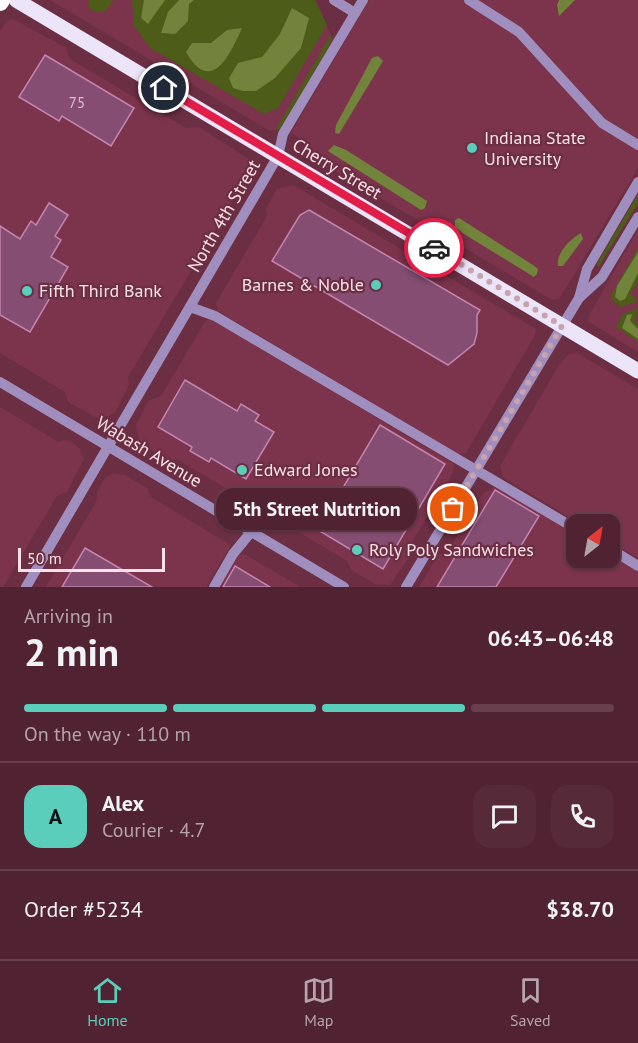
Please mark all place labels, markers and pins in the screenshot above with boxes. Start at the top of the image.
pin [138,62,189,113]
place label: Indiana State University [484,126,586,170]
marker: Indiana State University [465,141,479,155]
place label: Barnes & Noble [242,273,364,296]
marker: Barnes & Noble [369,278,383,292]
place label: Fifth Third Bank [39,279,162,302]
marker: Fifth Third Bank [20,284,34,298]
place label: Edward Jones [254,458,358,481]
marker: Edward Jones [235,463,249,477]
pin [427,483,478,534]
callout: 5th Street Nutrition [216,488,417,530]
place label: Roly Poly Sandwiches [369,538,534,561]
marker: Roly Poly Sandwiches [350,543,364,557]

